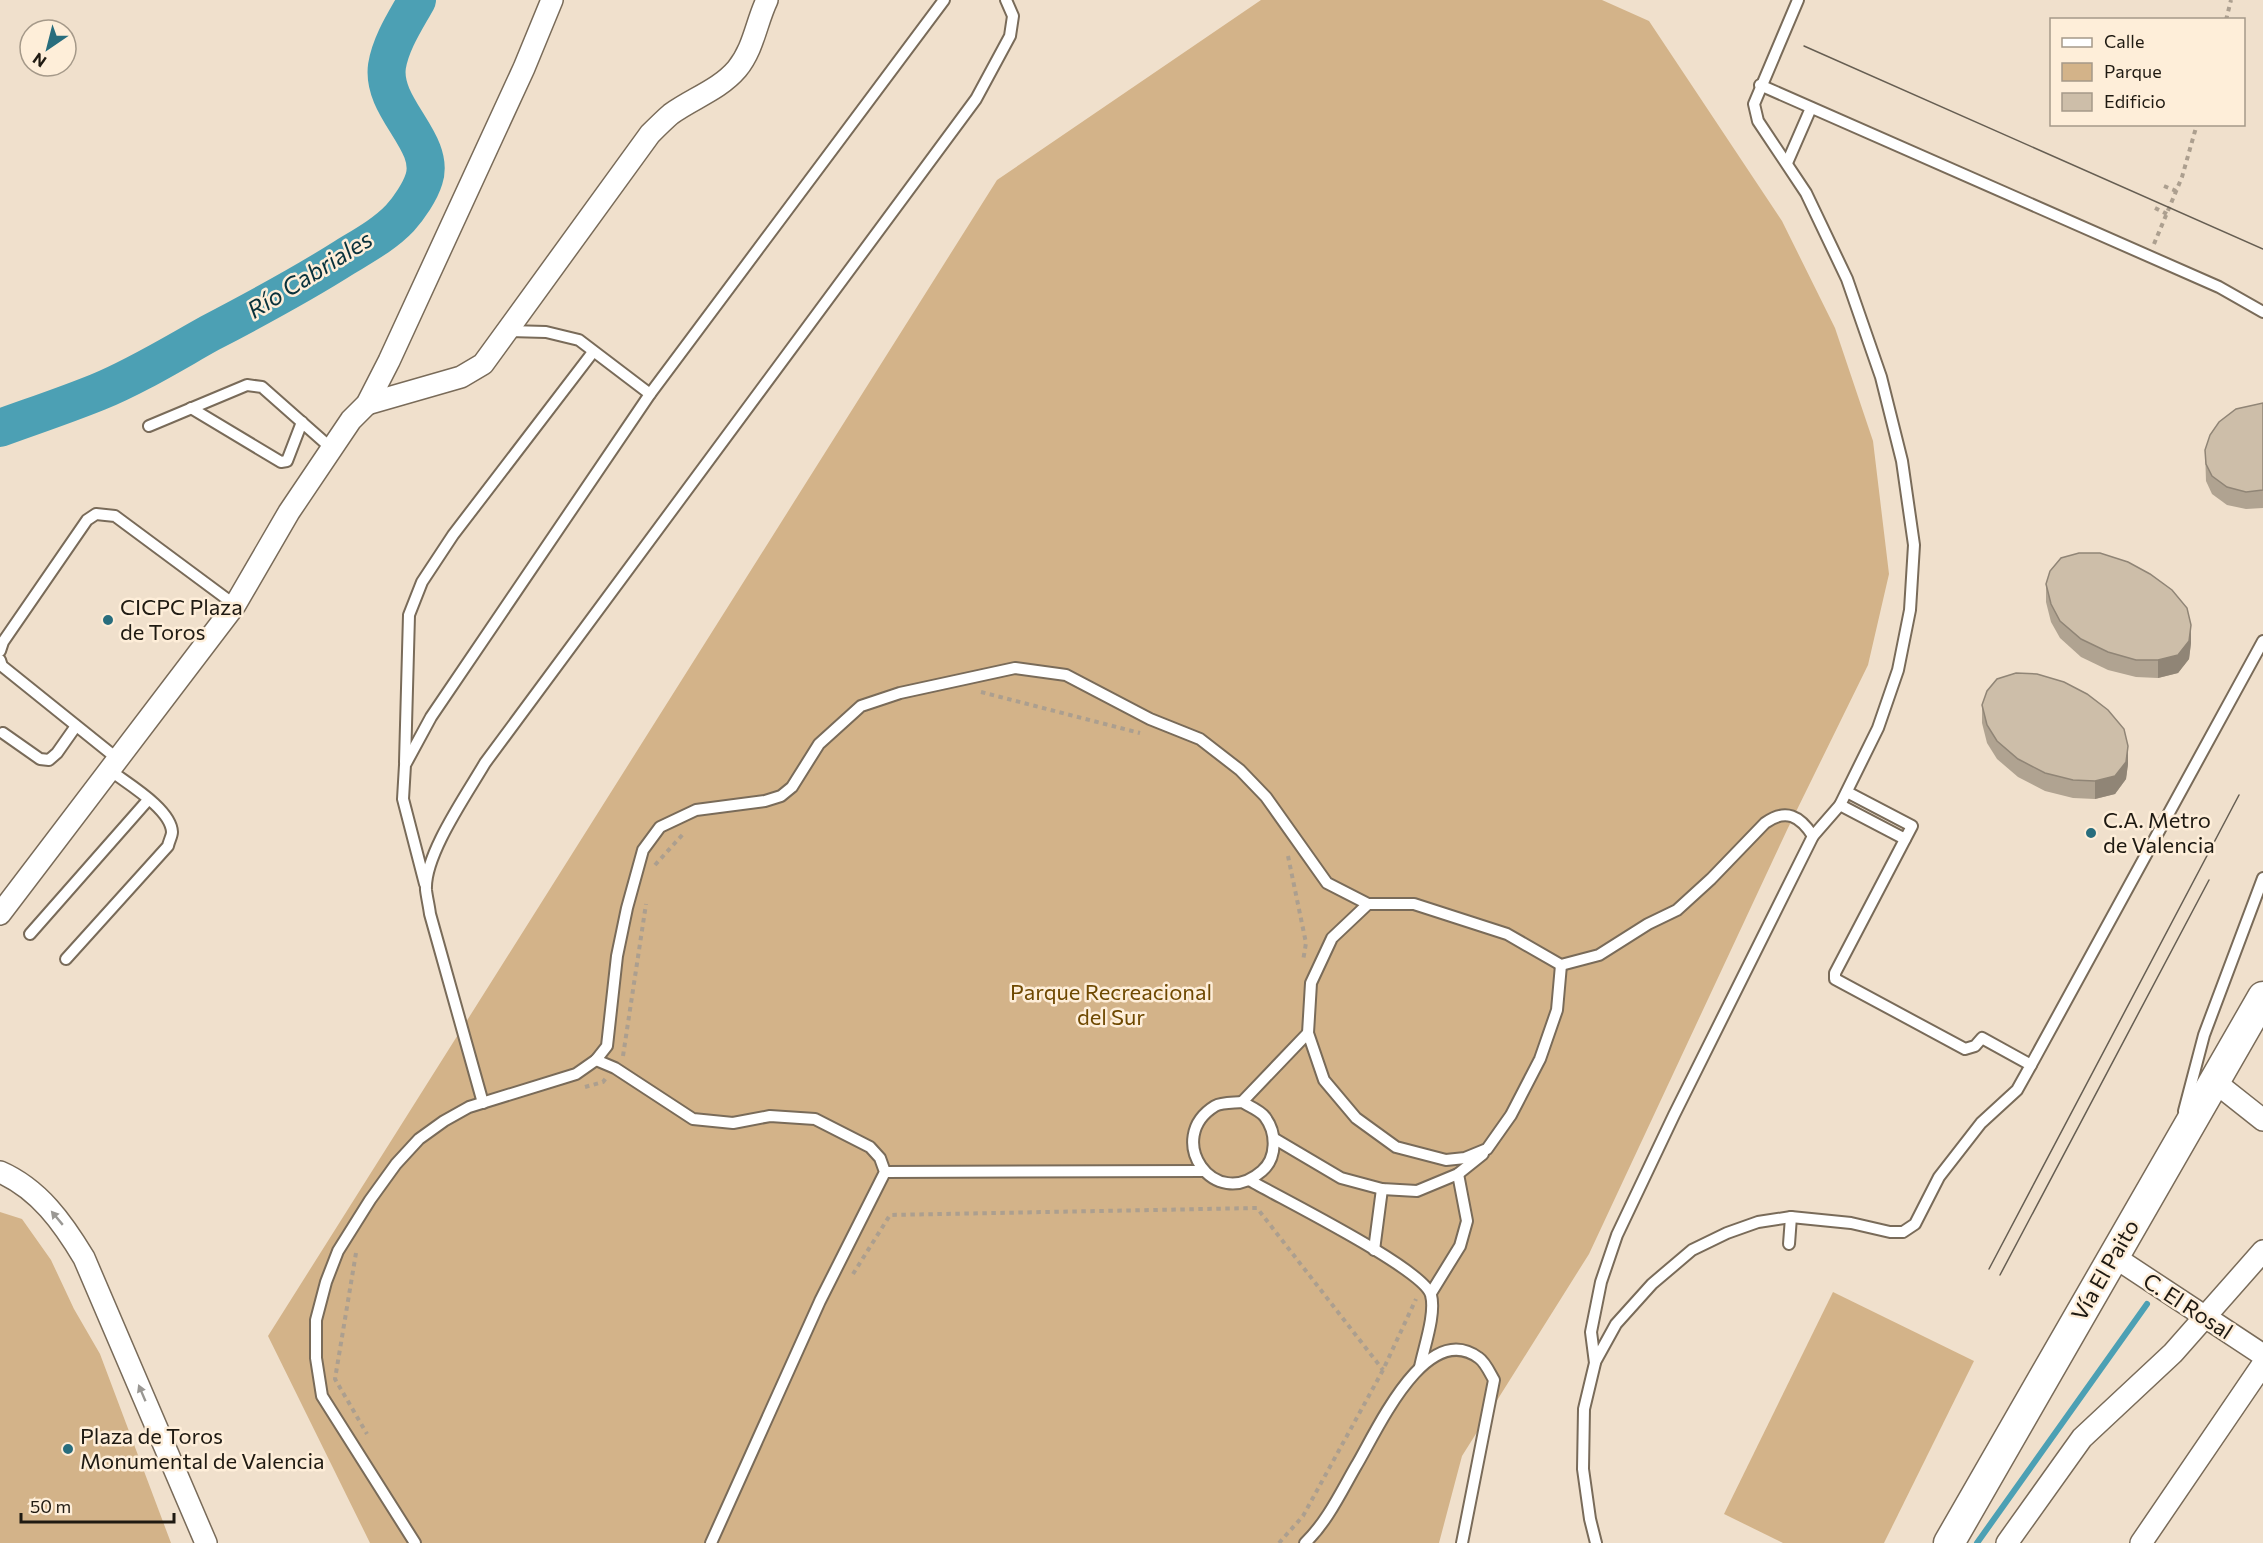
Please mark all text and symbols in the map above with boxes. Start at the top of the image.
north arrow [18,18,78,78]
legend [2050,18,2245,126]
text: Calle [2104,30,2144,52]
text: N [29,49,49,72]
text: Parque [2104,60,2162,82]
text: Edificio [2104,90,2166,112]
water label: Río Cabriales [241,224,377,324]
place label: CICPC Plaza de Toros [120,593,243,645]
marker: CICPC Plaza de Toros [101,613,115,627]
place label: C.A. Metro de Valencia [2103,806,2215,858]
marker: C.A. Metro de Valencia [2084,826,2098,840]
park label: Parque Recreacional del Sur [1010,978,1212,1030]
one-way arrow [51,1211,64,1226]
street label: Vía El Paito [2065,1214,2144,1325]
street label: C. El Rosal [2138,1267,2238,1345]
one-way arrow [137,1384,146,1401]
place label: Plaza de Toros Monumental de Valencia [80,1422,325,1474]
marker: Plaza de Toros Monumental de Valencia [61,1442,75,1456]
scale bar [21,1486,174,1524]
text: 50 m [30,1495,71,1517]

